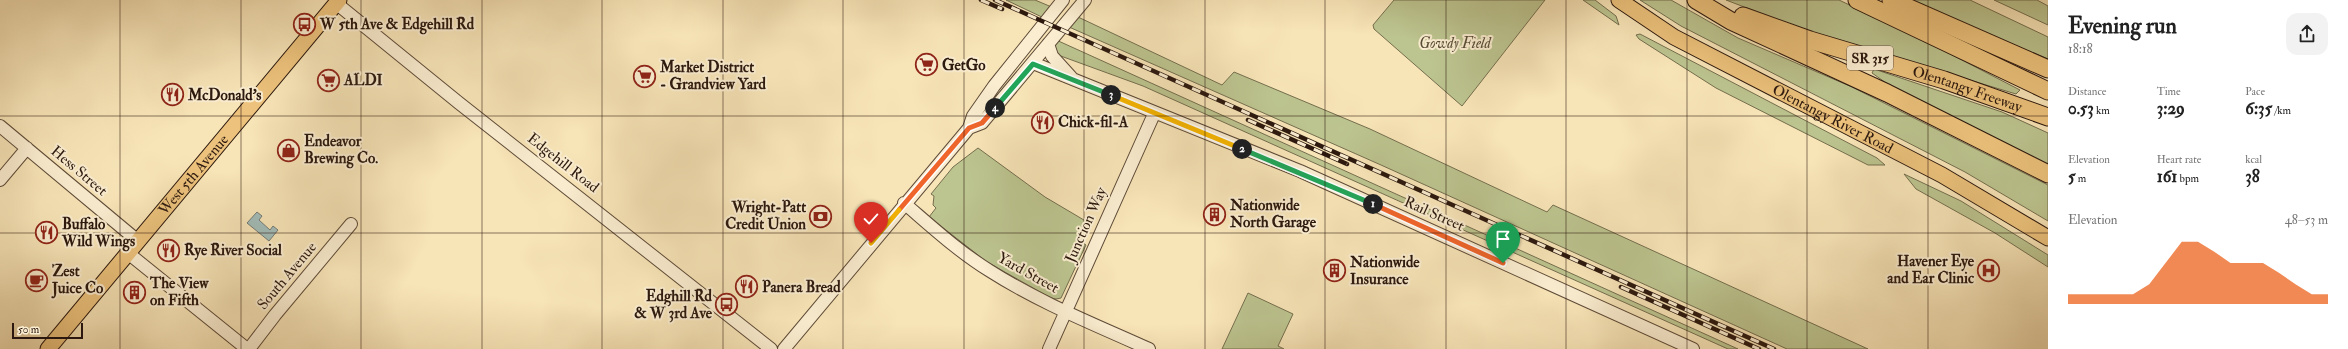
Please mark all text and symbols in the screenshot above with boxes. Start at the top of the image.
bus stop icon: W 5th Ave & Edgehill Rd [292,11,318,37]
text: Evening run [2068,12,2177,40]
button: share [2286,13,2328,55]
place label: W 5th Ave & Edgehill Rd [319,15,475,35]
park label: Gowdy Field [1419,34,1492,53]
text: 18:18 [2068,41,2093,57]
road number: SR 315 [1847,46,1893,70]
supermarket icon: GetGo [914,52,940,78]
place label: GetGo [942,56,986,75]
place label: Market District - Grandview Yard [659,58,767,94]
street label: Olentangy Freeway [1910,62,2025,117]
supermarket icon: Market District - Grandview Yard [632,63,658,89]
supermarket icon: ALDI [315,67,341,93]
place label: ALDI [343,71,383,90]
street label: Olentangy River Road [1769,80,1897,158]
restaurant icon: McDonald's [159,82,185,108]
pin: 3 [1101,85,1121,105]
text: Distance [2068,85,2106,98]
text: Time [2157,85,2181,98]
text: Pace [2245,85,2265,98]
place label: McDonald's [187,86,261,105]
text: 3 [1109,88,1113,101]
pin: 4 [985,98,1005,118]
text: 0.53 [2068,98,2094,119]
text: 3:29 [2157,98,2185,119]
text: 6:35 [2245,98,2272,119]
text: 4 [992,101,998,114]
text: km [2094,104,2110,117]
text: /km [2272,104,2291,117]
restaurant icon: Chick-fil-A [1029,109,1055,135]
place label: Chick-fil-A [1058,113,1129,132]
street label: Edgehill Road [523,129,603,197]
street label: West 5th Avenue [154,130,232,220]
place label: Endeavor Brewing Co. [304,132,378,169]
shop icon: Endeavor Brewing Co. [276,137,302,163]
pin: 2 [1232,139,1252,159]
street label: Hess Street [47,142,111,200]
text: 2 [1239,142,1245,155]
text: Elevation [2068,153,2110,166]
text: Heart rate [2157,153,2201,166]
text: kcal [2245,153,2262,166]
text: 5 [2068,166,2075,187]
text: 161 [2157,166,2177,187]
text: 38 [2245,166,2260,187]
text: m [2075,172,2086,185]
text: bpm [2177,172,2199,185]
street label: Junction Way [1060,184,1112,267]
street label: Rail Street [1401,192,1467,236]
pin: 1 [1363,194,1383,214]
place label: Nationwide North Garage [1229,196,1317,233]
text: 1 [1371,197,1375,210]
place label: Wright-Patt Credit Union [725,198,806,234]
building icon: Nationwide North Garage [1201,201,1227,227]
pin [854,202,888,243]
bank icon: Wright-Patt Credit Union [808,203,834,229]
icon: check [860,208,882,230]
text: Elevation [2068,212,2118,228]
text: 48–53 m [2285,212,2328,228]
place label: Buffalo Wild Wings [61,215,135,252]
restaurant icon: Buffalo Wild Wings [33,220,59,246]
pin [1486,222,1520,263]
icon: arrive [1492,228,1514,250]
restaurant icon: Rye River Social [156,237,182,263]
street label: South Avenue [253,238,321,314]
place label: Rye River Social [184,241,282,261]
street label: Yard Street [994,248,1062,298]
place label: Havener Eye and Ear Clinic [1887,252,1975,288]
place label: Nationwide Insurance [1349,253,1420,289]
hospital icon: Havener Eye and Ear Clinic [1976,257,2002,283]
building icon: Nationwide Insurance [1321,258,1347,284]
place label: Zest Juice Co [51,262,104,299]
cafe icon: Zest Juice Co [23,267,49,293]
place label: The View on Fifth [149,274,209,310]
restaurant icon: Panera Bread [733,274,759,300]
place label: Panera Bread [762,278,841,297]
building icon: The View on Fifth [122,279,148,305]
place label: Edghill Rd & W 3rd Ave [634,287,713,323]
bus stop icon: Edghill Rd & W 3rd Ave [714,292,740,318]
scale bar [12,321,83,340]
text: 50 m [18,323,39,336]

